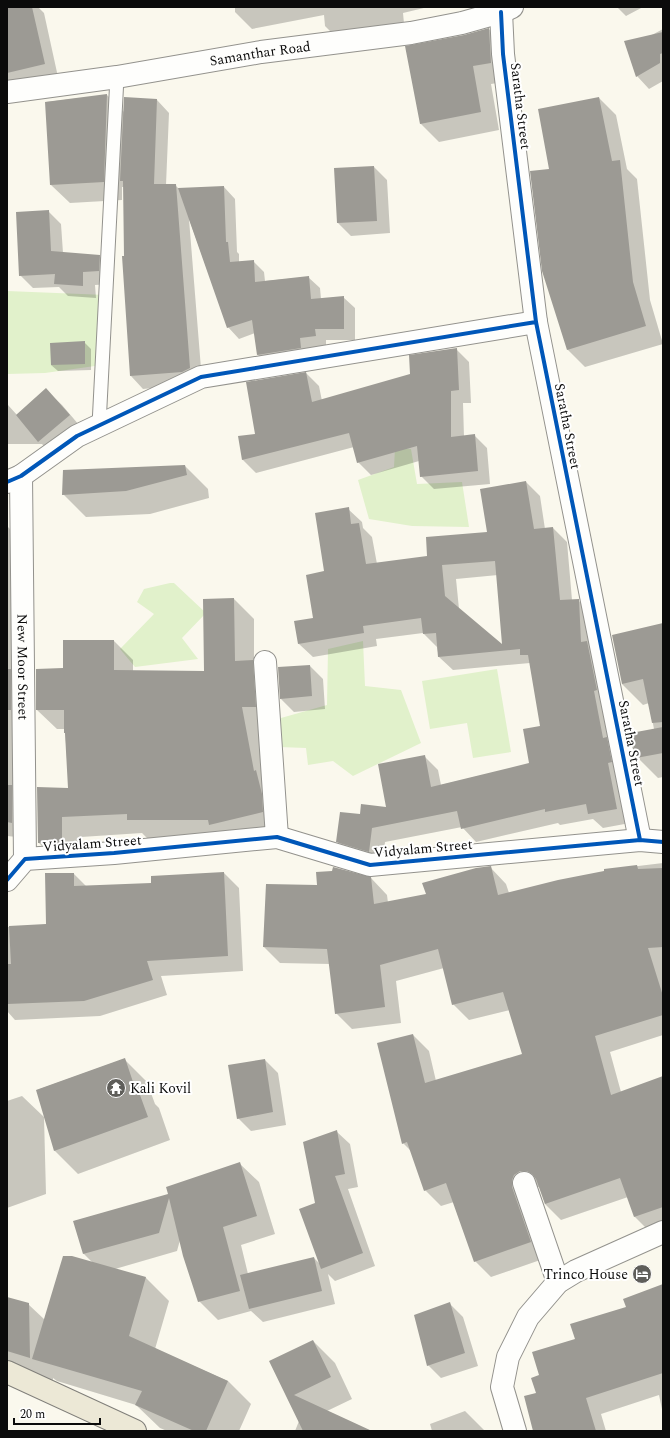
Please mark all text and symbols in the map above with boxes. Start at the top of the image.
street label: Samanthar Road [208,36,312,72]
street label: Saratha Street [505,61,536,151]
street label: Saratha Street [549,381,586,471]
street label: New Moor Street [11,614,34,720]
street label: Saratha Street [613,698,650,788]
street label: Vidyalam Street [42,830,142,857]
street label: Vidyalam Street [373,834,473,863]
temple icon: Kali Kovil [105,1077,127,1099]
place label: Kali Kovil [130,1078,191,1099]
hotel icon: Trinco House [631,1263,653,1285]
place label: Trinco House [544,1264,628,1285]
scale bar [14,1400,100,1426]
text: 20 m [20,1405,45,1424]

